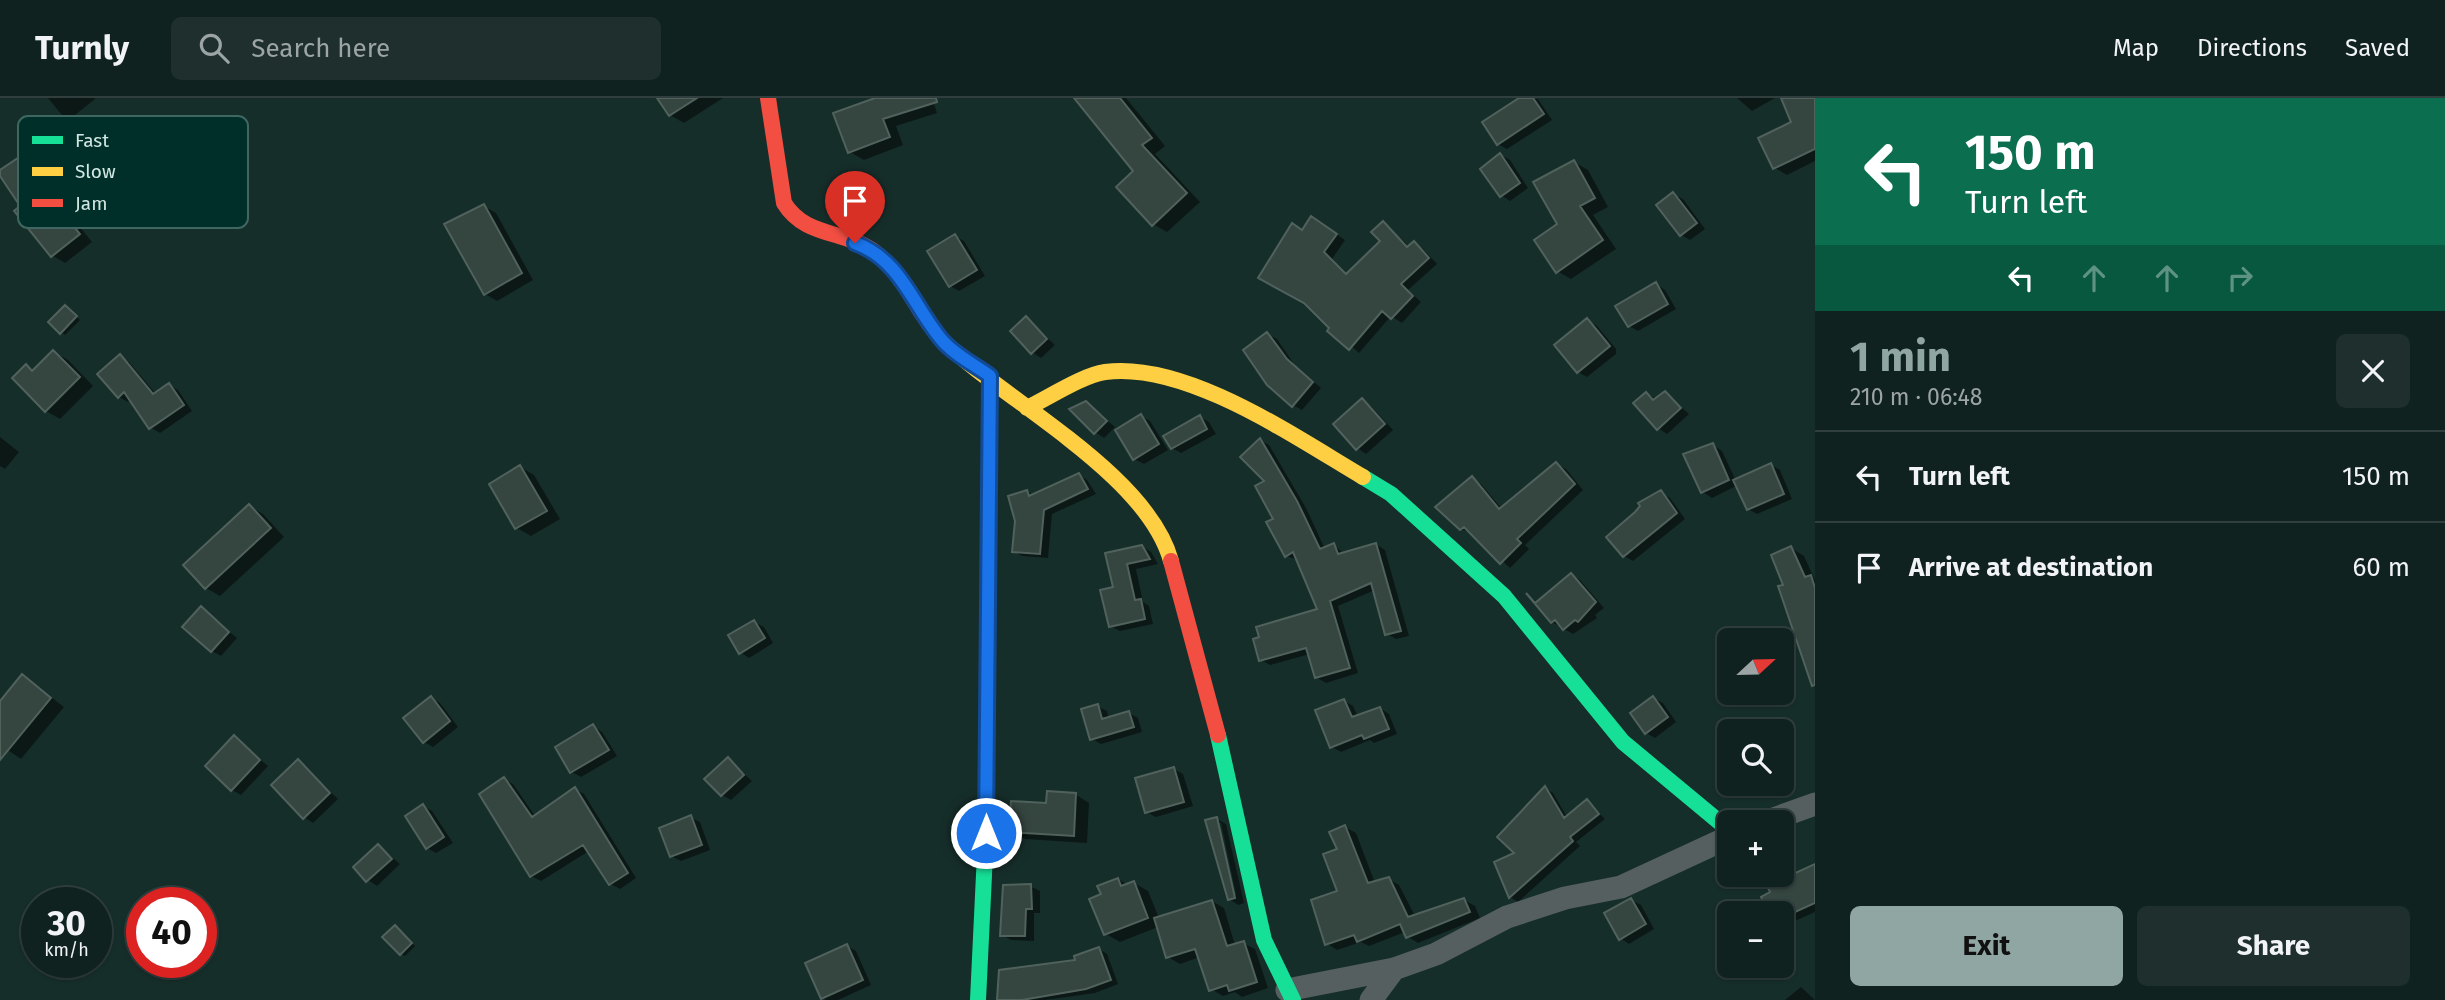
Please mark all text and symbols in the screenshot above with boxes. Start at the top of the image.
search box [171,17,661,80]
text: Turnly [35,28,129,68]
icon: search [195,29,233,67]
text: Search here [251,33,390,64]
text: Map [2113,34,2159,62]
text: Directions [2197,34,2307,62]
text: Saved [2345,34,2410,62]
legend [18,116,248,228]
text: 150 m [1965,123,2096,182]
icon: left [1850,126,1941,217]
text: Fast [75,129,109,152]
text: Slow [75,160,116,183]
pin [825,171,885,243]
icon: arrive [836,182,874,220]
text: Turn left [1965,183,2087,221]
text: Jam [75,192,107,215]
icon: left [2002,259,2040,297]
icon: ahead [2075,259,2113,297]
icon: ahead [2148,259,2186,297]
icon: right [2221,259,2259,297]
text: 1 min [1850,332,1951,382]
button: close [2336,334,2410,408]
text: 210 m · 06:48 [1850,383,1983,411]
icon: left [1850,458,1888,496]
text: Turn left [1909,461,2010,492]
text: 150 m [2342,461,2410,492]
icon: arrive [1850,549,1888,587]
text: Arrive at destination [1909,552,2153,583]
text: 60 m [2352,552,2410,583]
north arrow [1717,628,1794,705]
map controls [1717,628,1794,978]
button: search [1717,719,1794,796]
position arrow [949,796,1023,870]
button: + [1717,810,1794,887]
speed limit sign: 40 [126,887,217,978]
button: − [1717,901,1794,978]
text: 30 [47,902,86,944]
button: Exit [1850,906,2123,986]
button: Share [2137,906,2410,986]
text: km/h [44,939,89,961]

